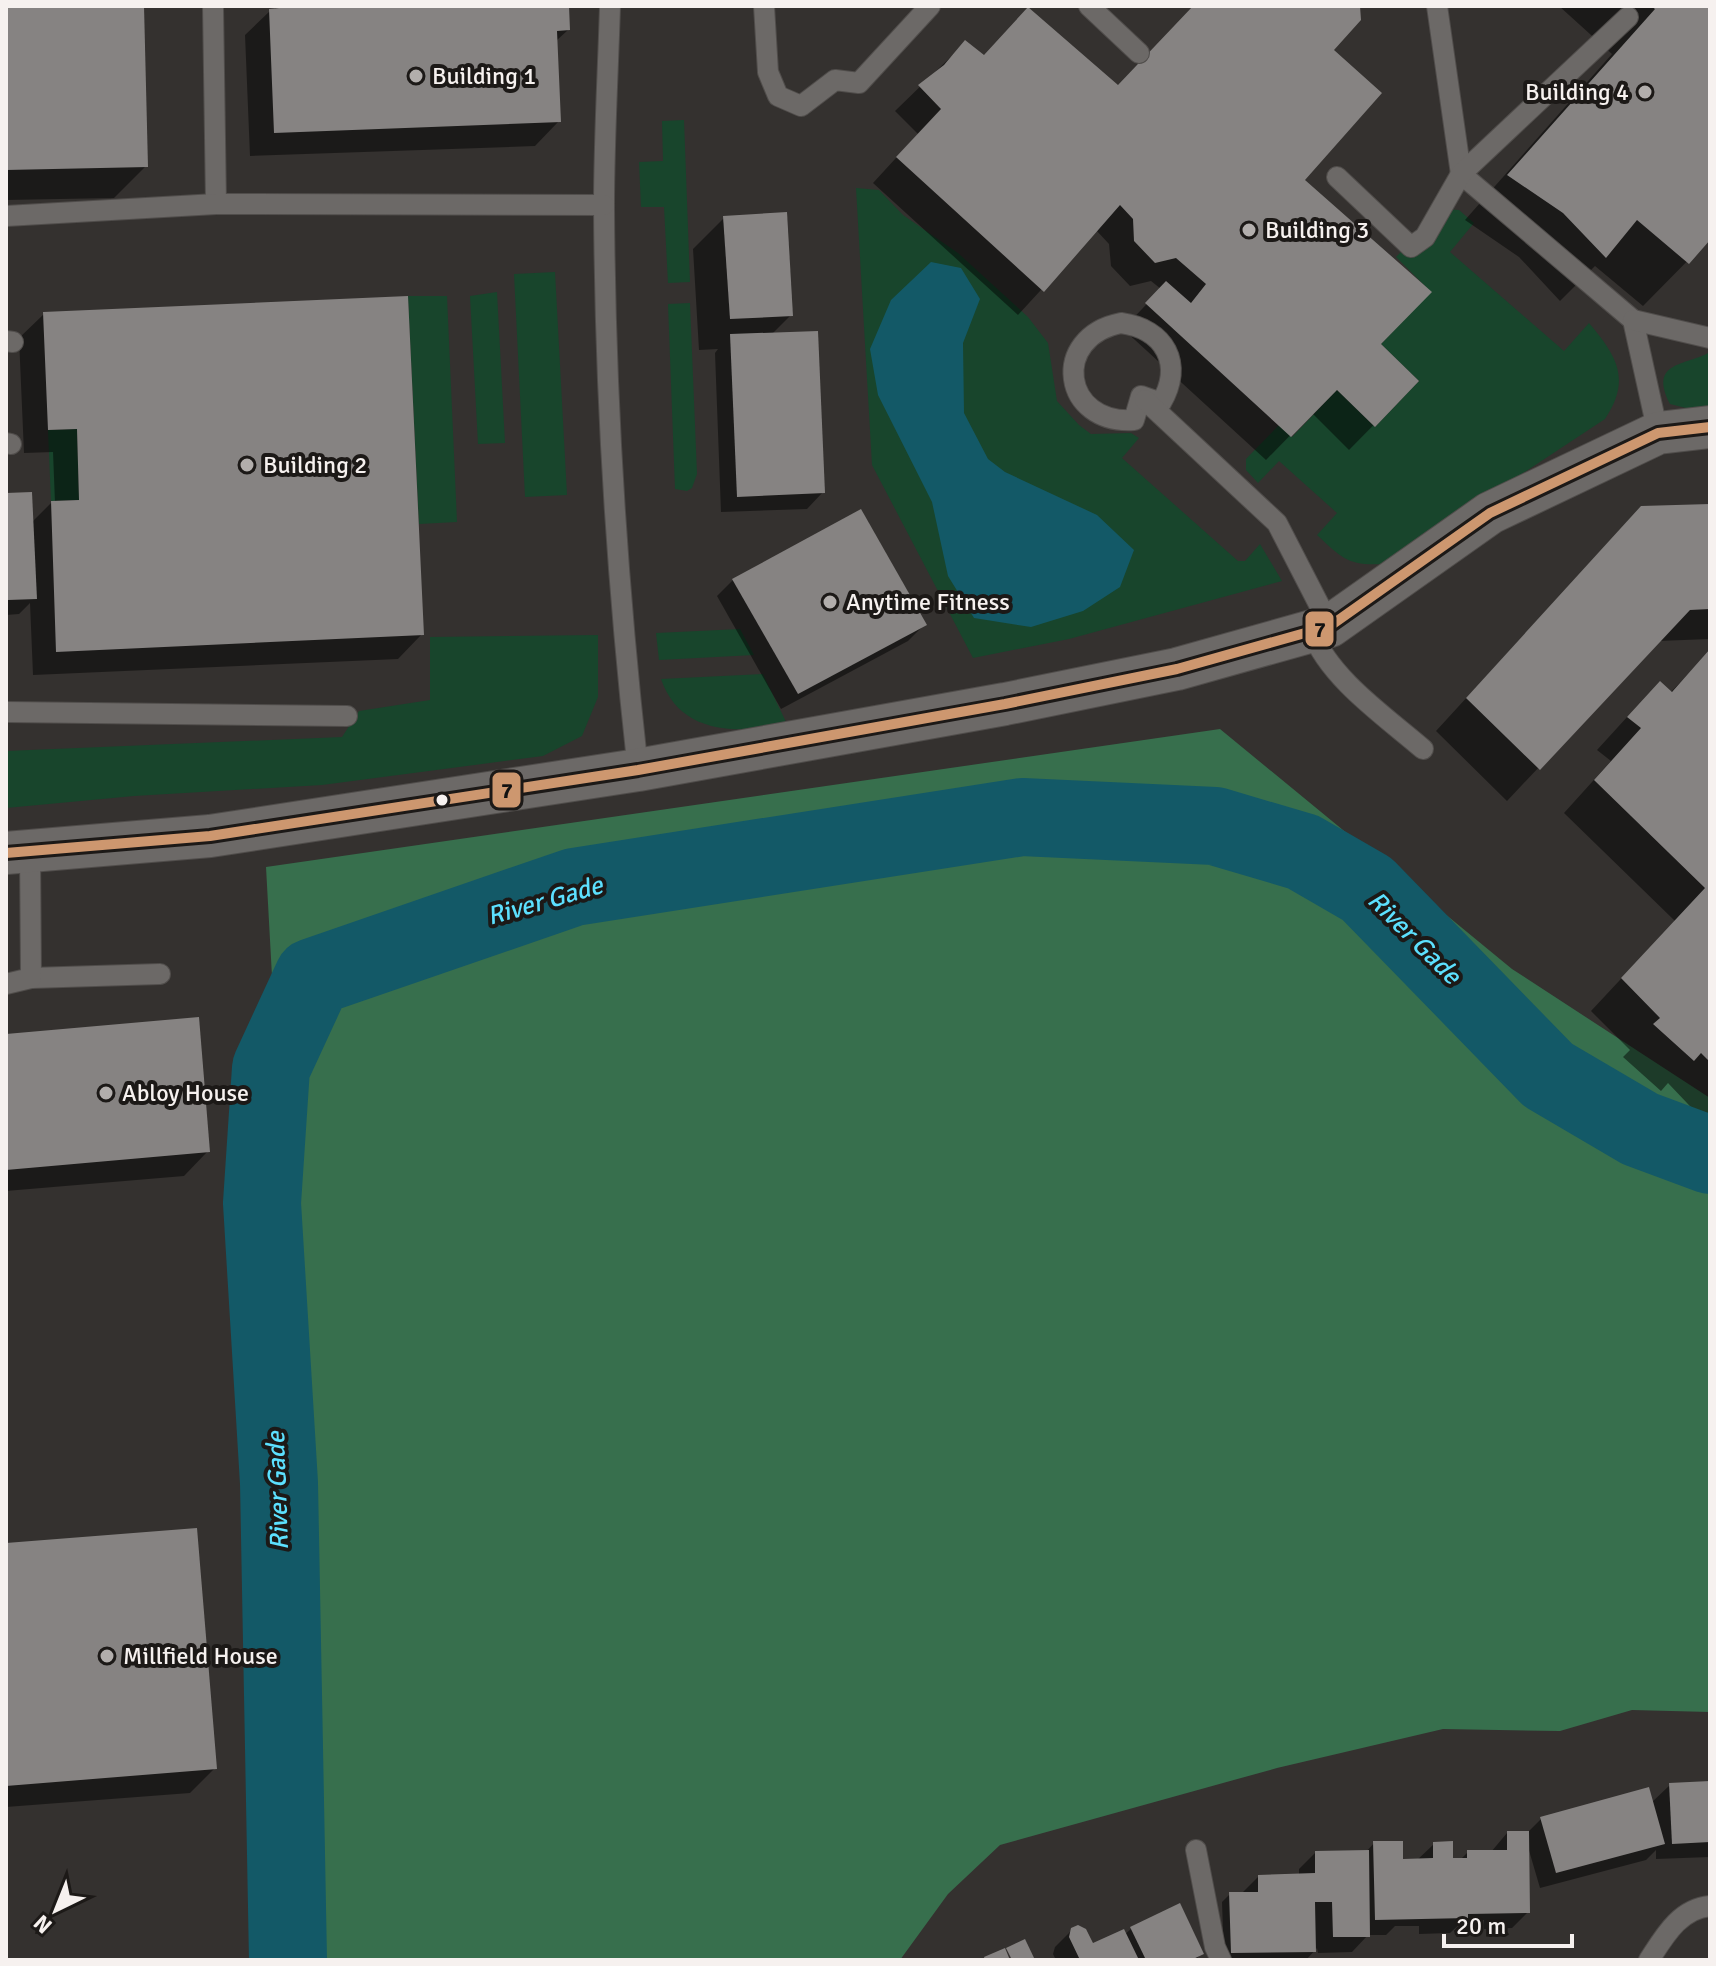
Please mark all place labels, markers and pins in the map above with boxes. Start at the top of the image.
place label: Building 1 [432,61,536,91]
marker: Building 1 [407,67,425,85]
place label: Building 4 [1525,77,1629,107]
marker: Building 4 [1636,83,1654,101]
place label: Building 3 [1265,215,1369,245]
marker: Building 3 [1240,221,1258,239]
place label: Building 2 [263,450,367,480]
marker: Building 2 [238,456,256,474]
place label: Anytime Fitness [846,587,1010,617]
marker: Anytime Fitness [821,593,839,611]
unlabelled marker [434,792,450,808]
place label: Abloy House [122,1078,249,1108]
marker: Abloy House [97,1084,115,1102]
place label: Millfield House [123,1641,278,1671]
marker: Millfield House [98,1647,116,1665]

